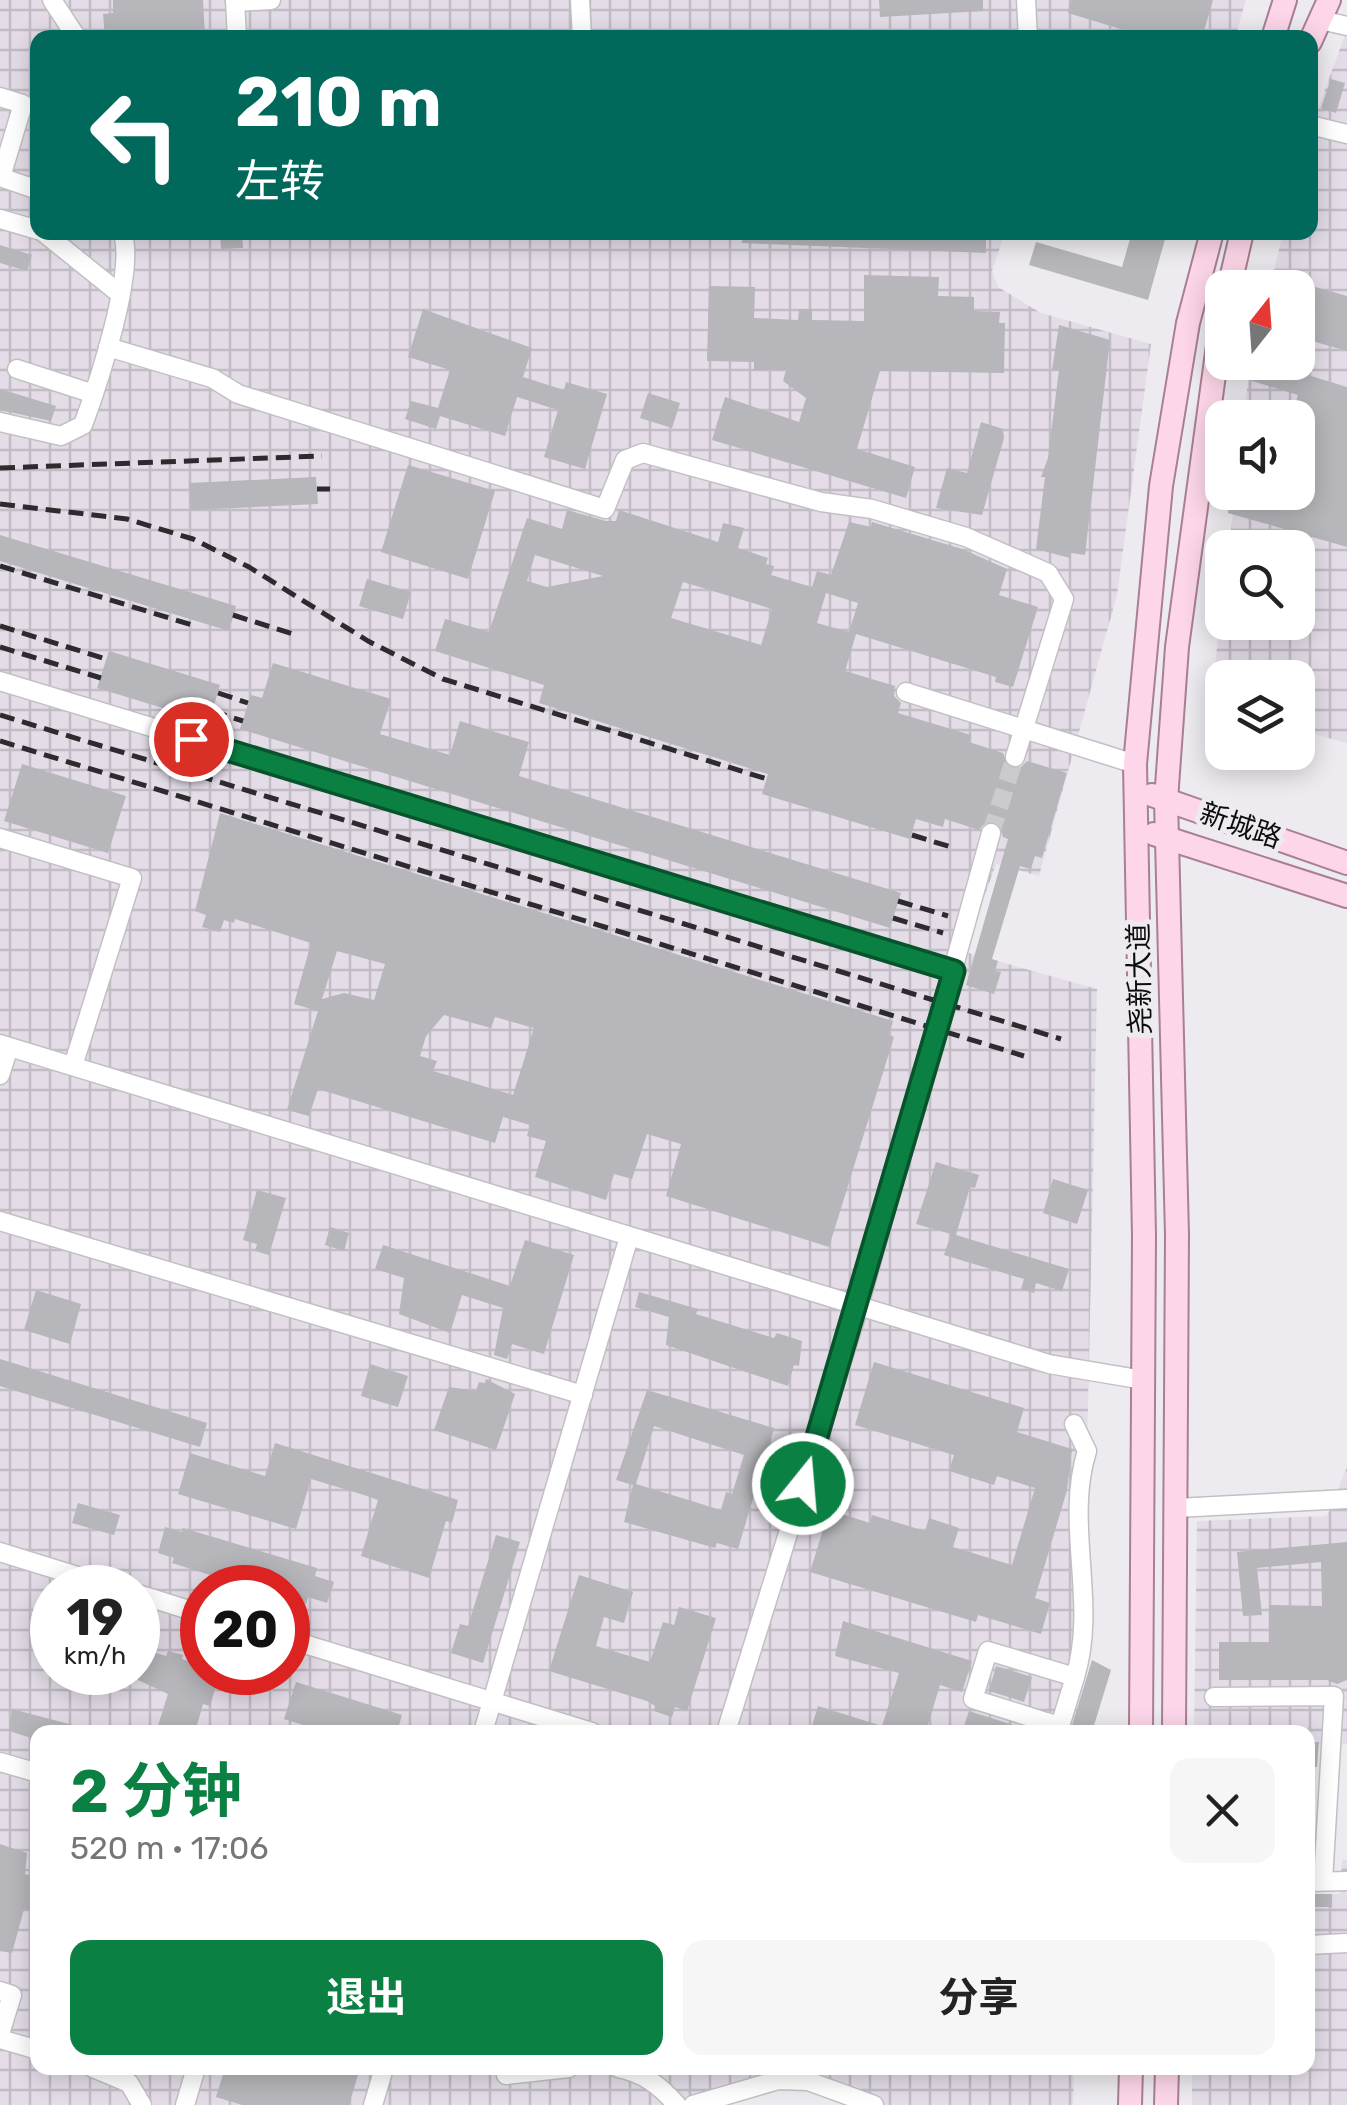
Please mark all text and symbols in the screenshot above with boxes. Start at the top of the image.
text: 210 m [235,61,442,144]
icon: left [70,70,200,200]
text: 左转 [235,155,325,208]
north arrow [1205,270,1315,380]
map controls [1205,270,1315,770]
button: sound [1205,400,1315,510]
button: search [1205,530,1315,640]
button: layers [1205,660,1315,770]
pin [149,697,234,782]
icon: arrive [164,712,219,767]
street label: 新城路 [1196,796,1286,855]
street label: 尧新大道 [1122,923,1157,1035]
position arrow [751,1432,855,1536]
speed limit sign: 20 [180,1565,310,1695]
text: 19 [67,1588,123,1648]
text: km/h [64,1641,126,1670]
text: 2 分钟 [70,1756,242,1827]
button: close [1170,1758,1275,1863]
text: 520 m · 17:06 [70,1829,269,1867]
button: 退出 [70,1940,663,2055]
button: 分享 [683,1940,1275,2055]

